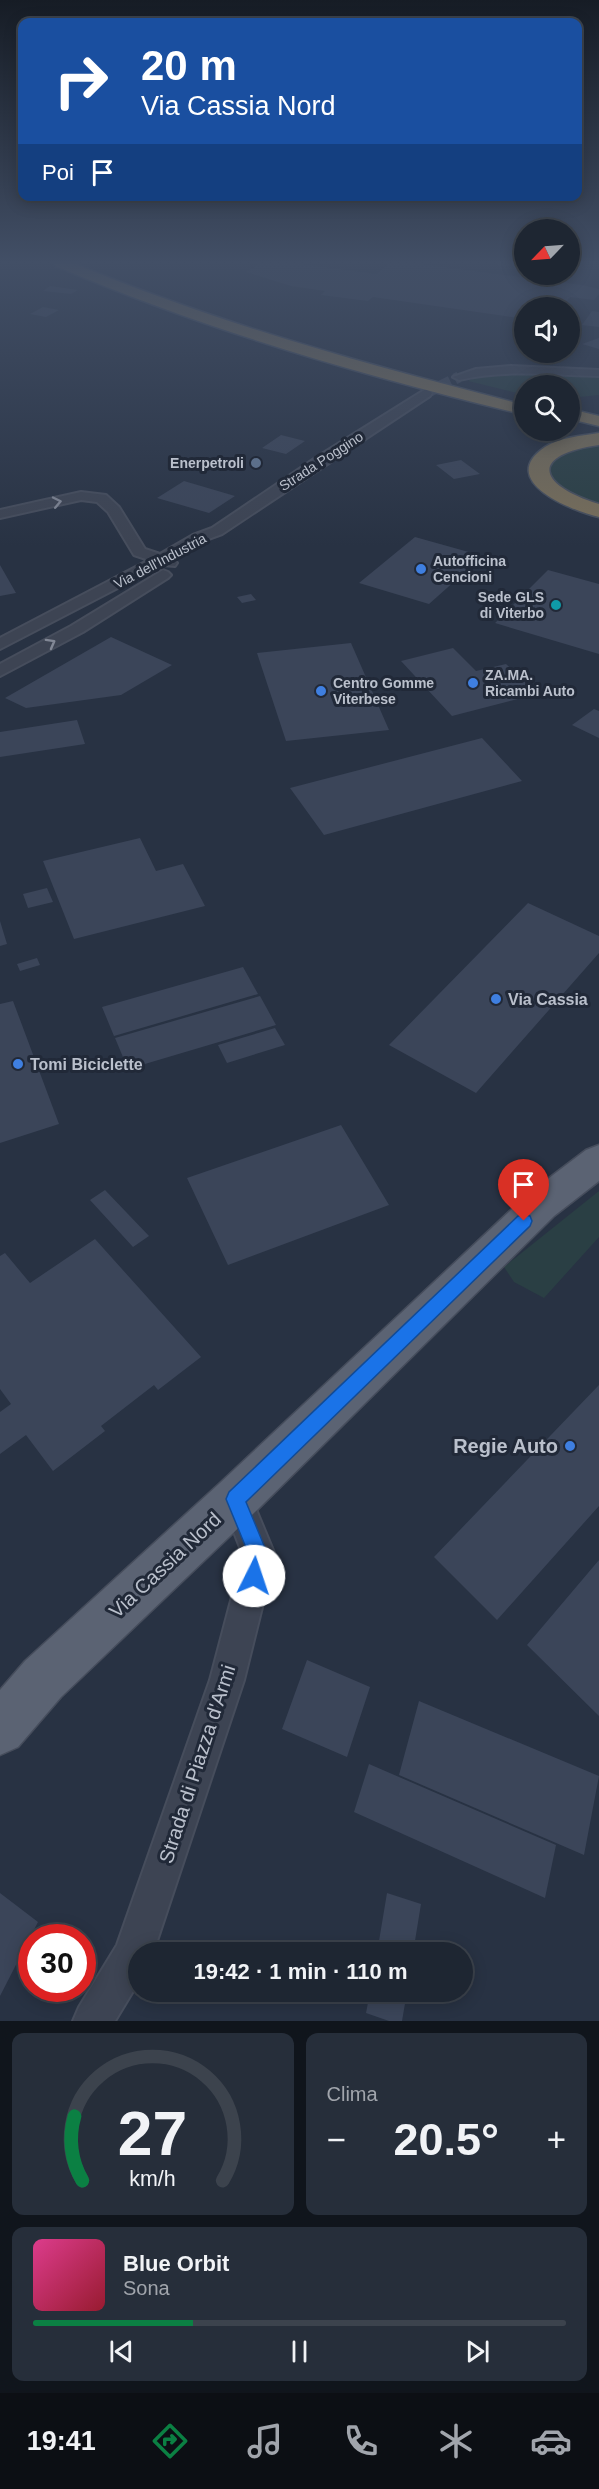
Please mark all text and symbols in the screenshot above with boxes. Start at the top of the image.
icon: right [42,42,120,120]
text: 20 m [141,42,237,89]
text: Via Cassia Nord [141,91,336,121]
icon: arrive [86,156,119,189]
text: Poi [42,160,74,185]
north arrow [514,219,580,285]
map controls [514,219,580,441]
button: sound [514,297,580,363]
button: search [514,375,580,441]
street label: Strada Poggino [276,428,366,494]
place label: Enerpetroli [170,455,244,471]
marker: Enerpetroli [249,456,263,470]
one-way arrow [52,496,62,509]
street label: Via dell'Industria [111,530,209,592]
place label: Autofficina Cencioni [433,553,506,585]
marker: Autofficina Cencioni [414,562,428,576]
place label: Sede GLS di Viterbo [478,589,544,621]
marker: Sede GLS di Viterbo [549,598,563,612]
one-way arrow [45,639,56,650]
place label: ZA.MA. Ricambi Auto [485,667,575,699]
place label: Centro Gomme Viterbese [333,675,434,707]
marker: ZA.MA. Ricambi Auto [466,676,480,690]
marker: Centro Gomme Viterbese [314,684,328,698]
place label: Via Cassia [508,991,588,1008]
marker: Via Cassia [489,992,503,1006]
place label: Tomi Biciclette [30,1056,143,1073]
marker: Tomi Biciclette [11,1057,25,1071]
pin [498,1159,549,1221]
icon: arrive [507,1168,540,1201]
place label: Regie Auto [453,1435,558,1457]
marker: Regie Auto [563,1439,577,1453]
street label: Via Cassia Nord [105,1508,225,1622]
position arrow [222,1544,286,1608]
street label: Strada di Piazza d'Armi [155,1662,239,1866]
speed limit sign: 30 [18,1924,96,2002]
text: 19:42 · 1 min · 110 m [194,1959,408,1984]
text: Clima [327,2083,378,2105]
text: 27 [118,2099,187,2168]
text: 20.5° [393,2114,499,2165]
text: − [327,2121,346,2158]
text: + [547,2121,566,2158]
text: km/h [130,2167,176,2191]
text: Blue Orbit [123,2251,229,2276]
text: Sona [123,2277,170,2299]
icon: previous [105,2335,138,2368]
icon: pause [283,2335,316,2368]
icon: next [461,2335,494,2368]
icon: directions [149,2420,191,2462]
icon: music [244,2420,286,2462]
icon: phone [340,2420,382,2462]
icon: climate [435,2420,477,2462]
icon: car [530,2420,572,2462]
text: 19:41 [27,2426,96,2456]

